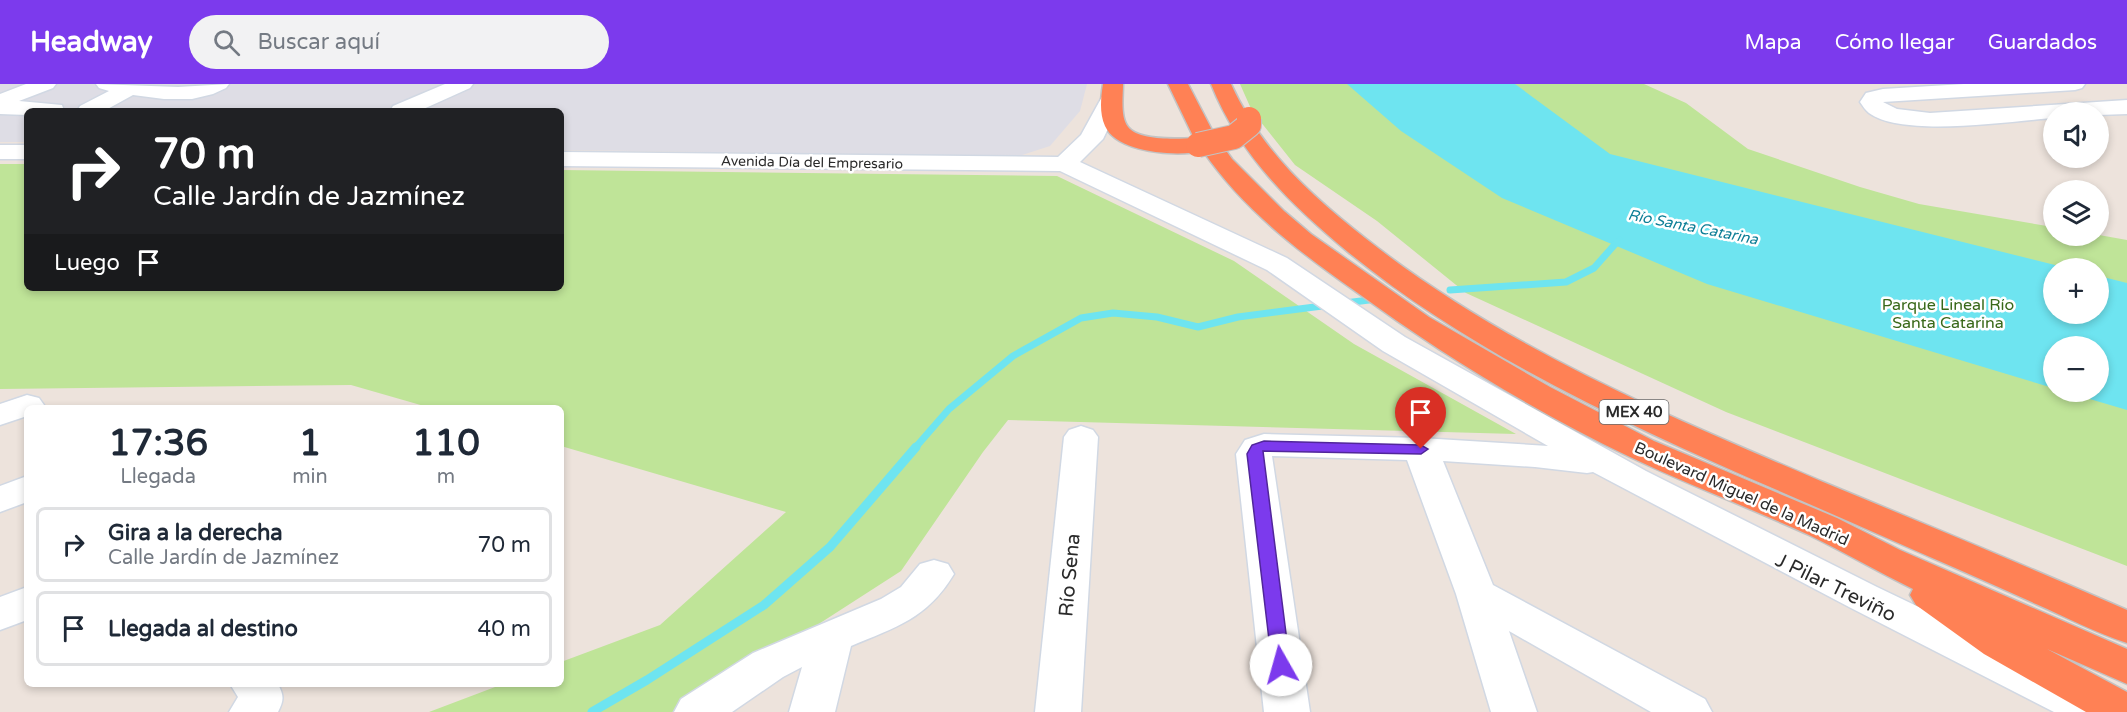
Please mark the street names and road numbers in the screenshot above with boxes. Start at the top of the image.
street label: Avenida Día del Empresario [721,152,903,173]
road number: MEX 40 [1600,400,1668,424]
street label: Boulevard Miguel de la Madrid [1631,437,1852,550]
street label: Río Sena [1054,532,1086,618]
street label: J Pilar Treviño [1771,548,1900,627]

